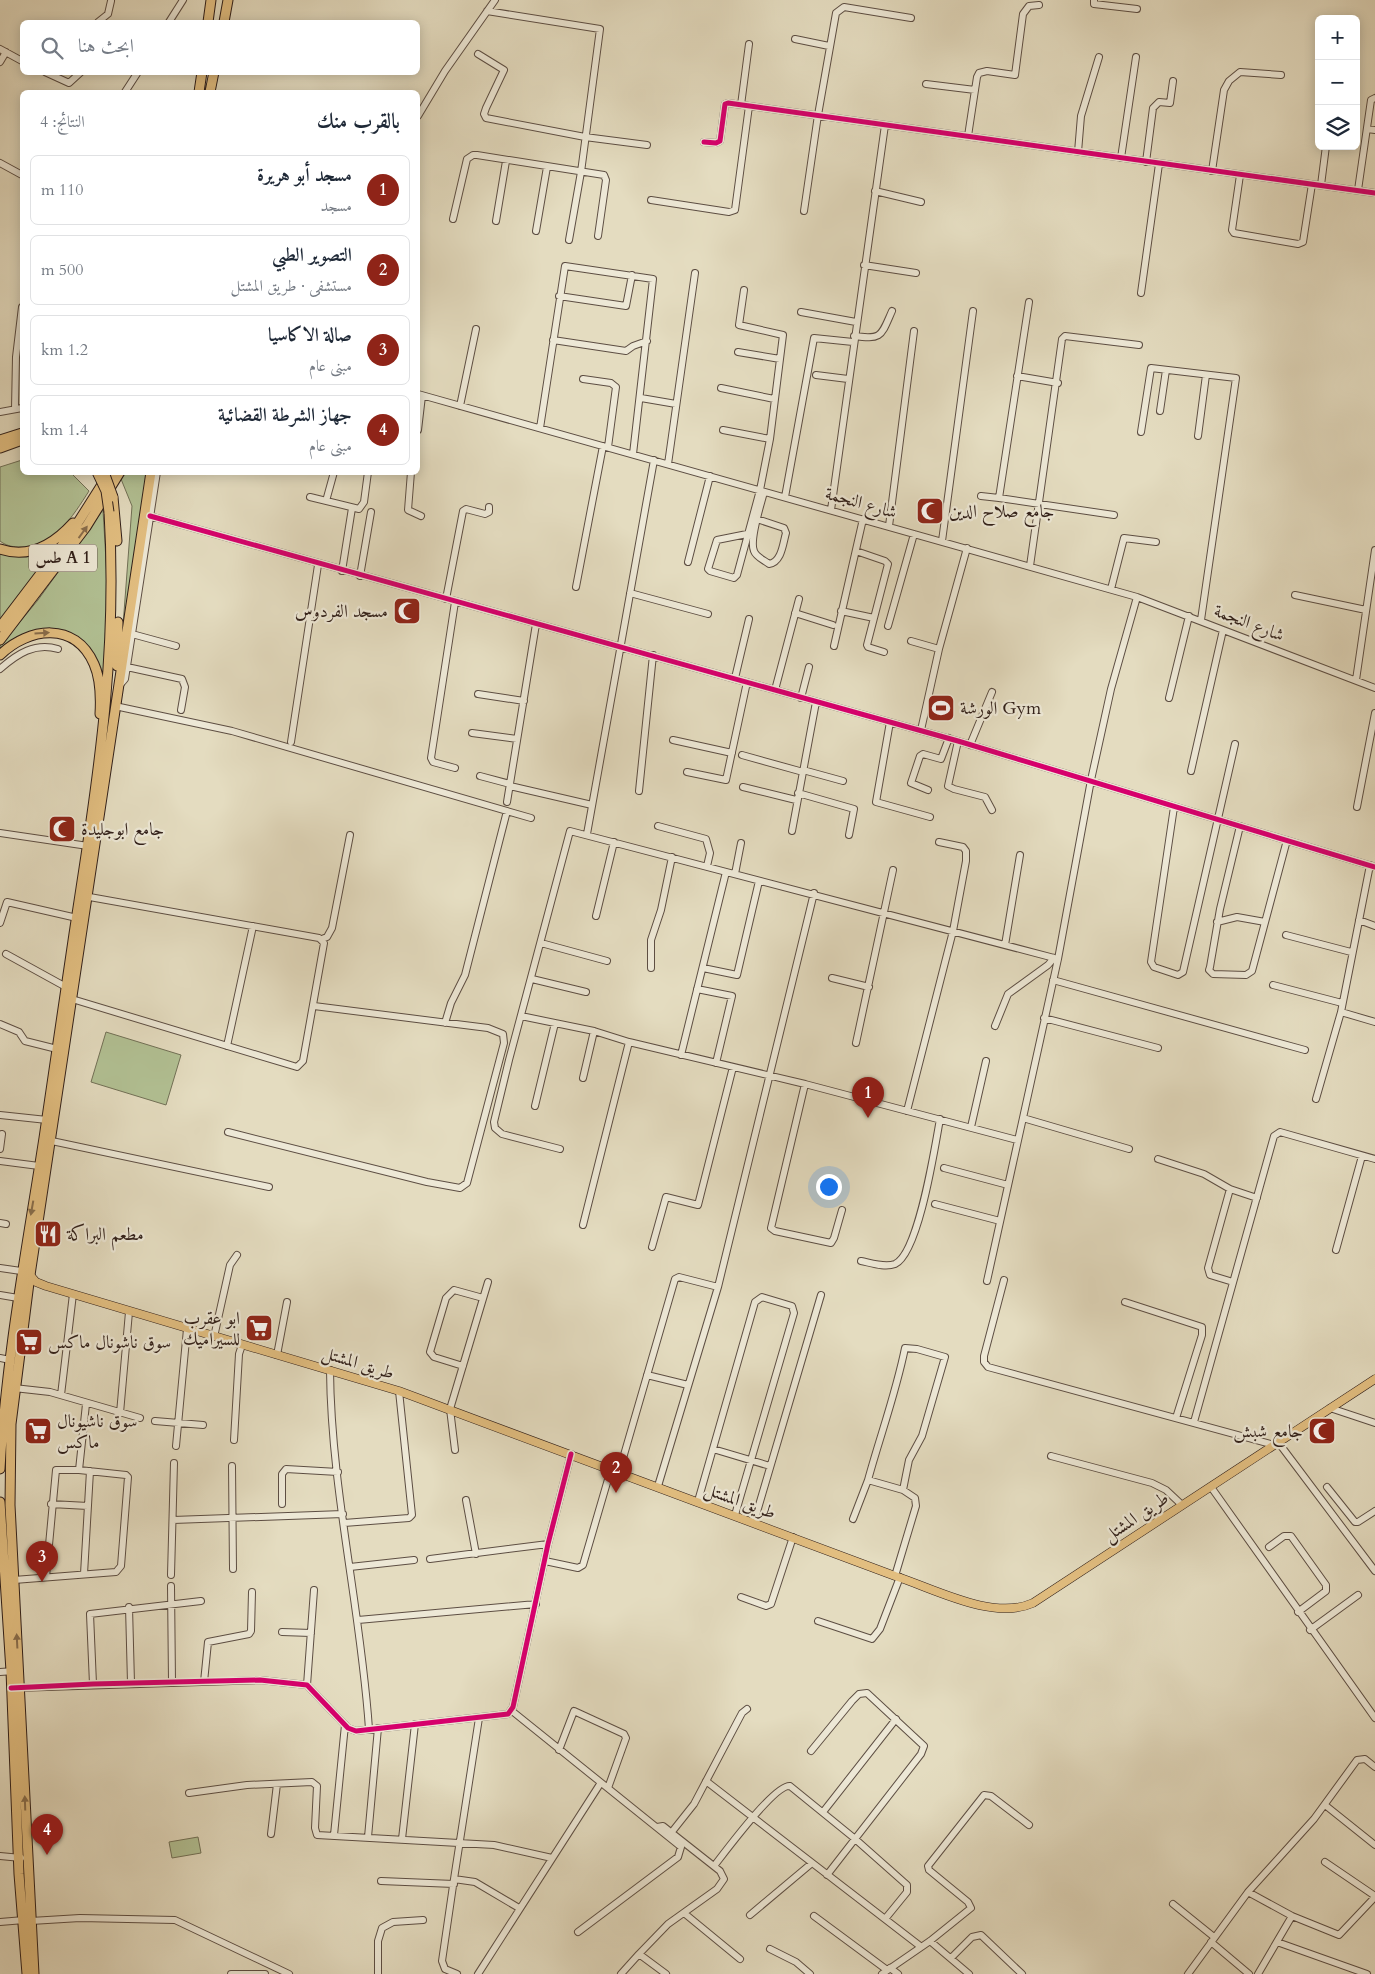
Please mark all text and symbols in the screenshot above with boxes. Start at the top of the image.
map controls [1315,15,1360,150]
button: + [1315,15,1360,60]
search box [20,20,420,75]
text: ابحث هنا [78,33,134,59]
icon: search [38,34,66,62]
button: − [1315,60,1360,105]
button: layers [1315,105,1360,150]
text: بالقرب منك [317,107,400,136]
text: النتائج: 4 [40,111,85,133]
text: مسجد أبو هريرة [257,162,352,188]
text: 110 m [41,179,83,201]
text: 1 [379,179,387,201]
text: مسجد [321,195,352,217]
text: التصوير الطبي [272,242,352,268]
text: 500 m [41,259,83,281]
text: 2 [379,259,387,281]
text: مستشفى · طريق المشتل [231,275,352,297]
text: صالة الاكاسيا [268,322,352,348]
text: 1.2 km [41,339,88,361]
text: 3 [379,339,387,361]
text: مبنى عام [309,355,352,377]
text: جهاز الشرطة القضائية [218,402,352,428]
text: 1.4 km [41,419,88,441]
text: 4 [379,419,387,441]
text: مبنى عام [309,435,352,457]
street label: شارع النجمة [822,481,900,527]
mosque icon: جامع صلاح الدين [915,496,945,526]
place label: جامع صلاح الدين [949,499,1054,527]
one-way arrow [78,525,88,539]
road number: طس A 1 [29,544,97,572]
mosque icon: مسجد الفردوس [392,596,422,626]
street label: شارع النجمة [1209,598,1288,650]
place label: مسجد الفردوس [295,599,388,624]
one-way arrow [35,629,51,637]
sports icon: الورشة Gym [926,693,956,723]
place label: الورشة Gym [960,696,1042,721]
mosque icon: جامع ابوجليدة [47,814,77,844]
place label: جامع ابوجليدة [81,817,164,845]
pin: 1 [852,1077,884,1118]
your location [816,1174,842,1200]
one-way arrow [28,1200,36,1216]
restaurant icon: مطعم البراكة [33,1219,63,1249]
place label: مطعم البراكة [66,1222,144,1251]
place label: ابو عقرب للسيراميك [183,1306,240,1352]
supermarket icon: ابو عقرب للسيراميك [244,1313,274,1343]
supermarket icon: سوق ناشونال ماكس [14,1327,44,1357]
place label: سوق ناشونال ماكس [48,1330,171,1355]
street label: طريق المشتل [319,1340,397,1386]
place label: سوق ناشيونال ماكس [57,1409,137,1455]
supermarket icon: سوق ناشيونال ماكس [23,1416,53,1446]
mosque icon: جامع شبش [1307,1416,1337,1446]
place label: جامع شبش [1233,1419,1303,1447]
pin: 2 [600,1452,632,1493]
street label: طريق المشتل [701,1477,779,1525]
street label: طريق المشتل [1098,1486,1174,1548]
pin: 3 [26,1541,58,1582]
one-way arrow [13,1632,21,1648]
one-way arrow [20,1795,28,1811]
pin: 4 [31,1814,63,1855]

